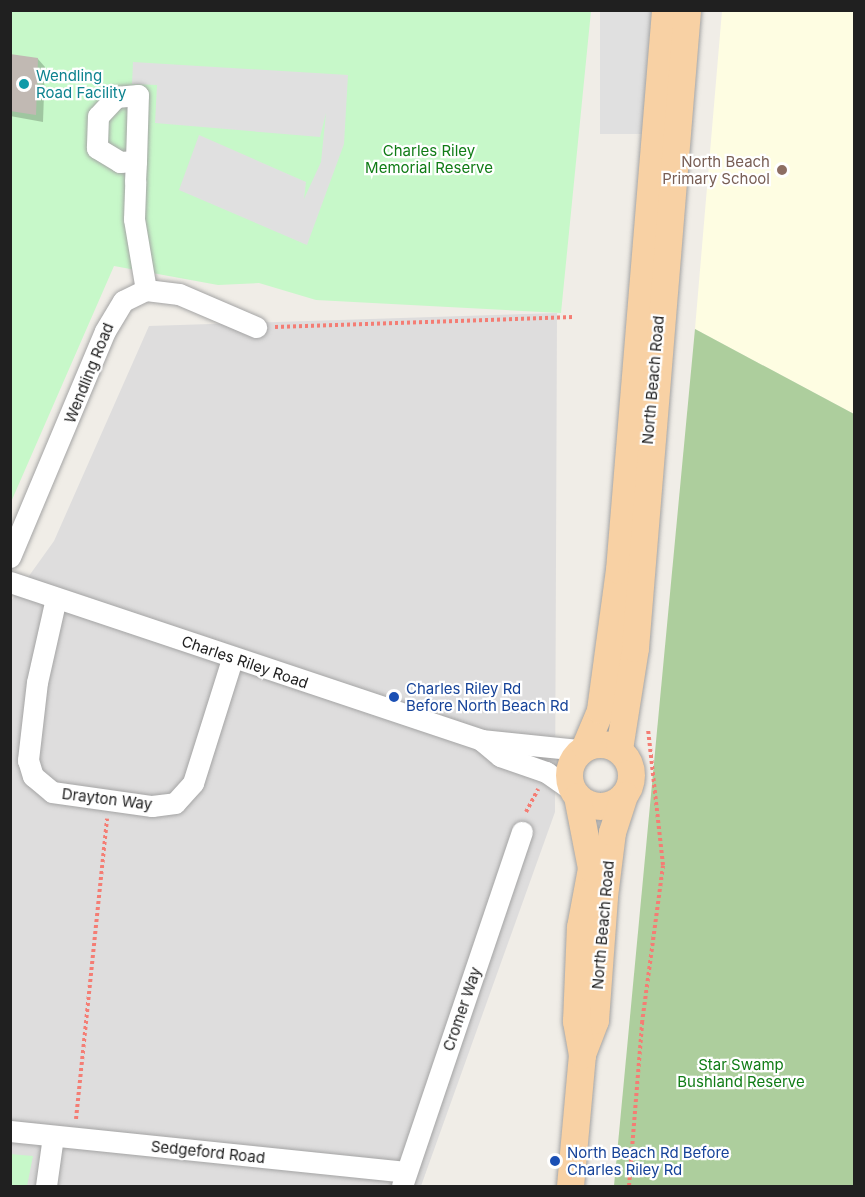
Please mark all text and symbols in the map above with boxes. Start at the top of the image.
place label: Wendling Road Facility [36,66,126,101]
marker: Wendling Road Facility [17,77,31,91]
park label: Charles Riley Memorial Reserve [365,141,493,176]
place label: North Beach Primary School [662,152,770,187]
marker: North Beach Primary School [775,163,789,177]
street label: North Beach Road [638,315,668,445]
street label: Wendling Road [61,320,117,426]
street label: Charles Riley Road [179,632,311,692]
place label: Charles Riley Rd Before North Beach Rd [406,679,569,714]
marker: Charles Riley Rd Before North Beach Rd [387,690,401,704]
street label: Drayton Way [61,785,153,813]
street label: North Beach Road [588,860,618,990]
street label: Cromer Way [439,965,485,1053]
park label: Star Swamp Bushland Reserve [677,1055,805,1090]
street label: Sedgeford Road [150,1137,266,1167]
place label: North Beach Rd Before Charles Riley Rd [567,1143,730,1178]
marker: North Beach Rd Before Charles Riley Rd [548,1154,562,1168]

